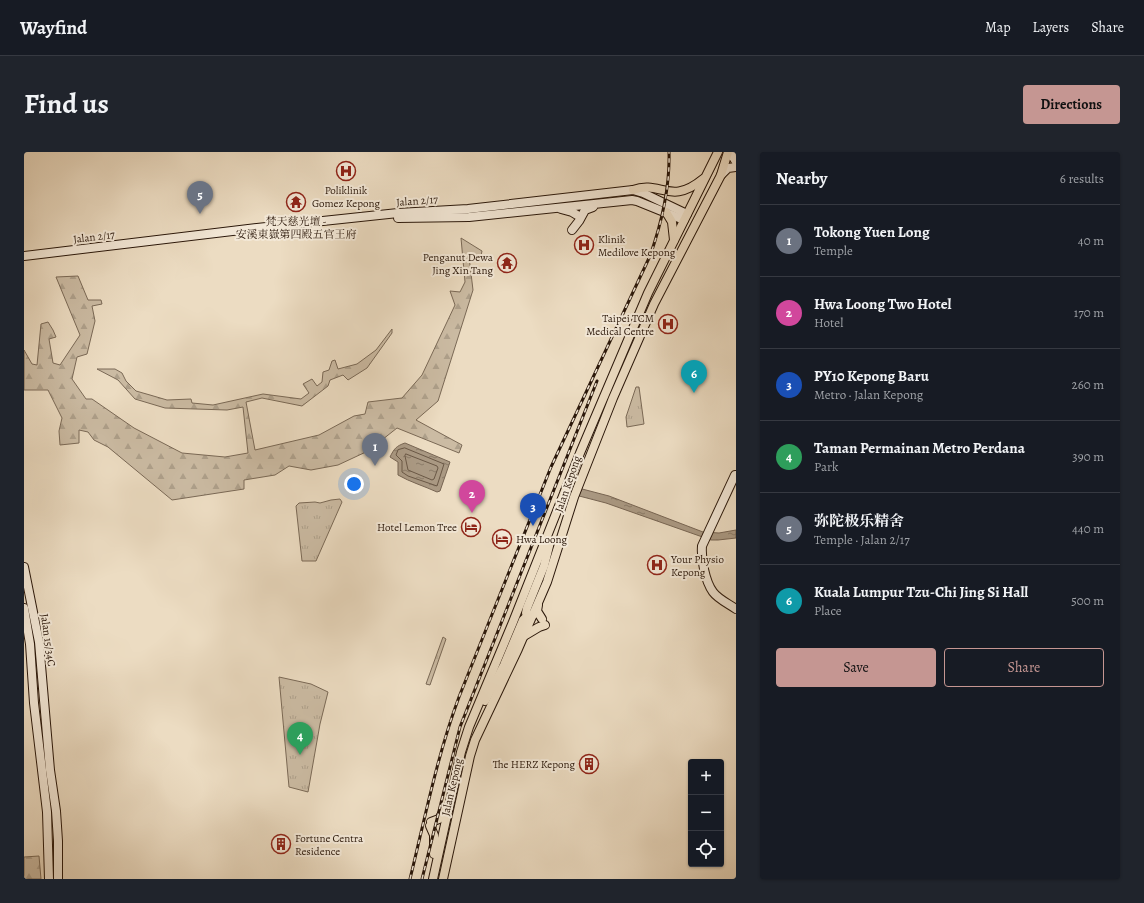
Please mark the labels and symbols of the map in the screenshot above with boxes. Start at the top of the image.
hospital icon: Poliklinik Gomez Kepong [335,160,357,182]
pin: 5 [187,181,213,214]
place label: Poliklinik Gomez Kepong [312,183,381,211]
temple icon: 梵天慈光壇 - 安溪東嶽第四殿五官王府 [285,191,307,213]
street label: Jalan 2/17 [396,192,439,210]
place label: 梵天慈光壇 - 安溪東嶽第四殿五官王府 [236,214,357,242]
street label: Jalan 2/17 [72,227,116,247]
place label: Klinik Medilove Kepong [598,232,676,260]
hospital icon: Klinik Medilove Kepong [573,234,595,256]
place label: Penganut Dewa Jing Xin Tang [423,250,494,278]
temple icon: Penganut Dewa Jing Xin Tang [496,252,518,274]
place label: Taipei TCM Medical Centre [586,311,654,339]
hospital icon: Taipei TCM Medical Centre [657,313,679,335]
pin: 6 [681,360,707,393]
pin: 1 [362,433,388,466]
street label: Jalan Kepong [551,453,585,514]
your location [344,474,364,494]
pin: 2 [459,480,485,513]
pin: 3 [520,493,546,526]
hotel icon: Hotel Lemon Tree [460,516,482,538]
place label: Hotel Lemon Tree [377,520,457,535]
hotel icon: Hwa Loong [491,528,513,550]
place label: Hwa Loong [516,532,567,547]
place label: Your Physio Kepong [670,552,724,580]
hospital icon: Your Physio Kepong [646,554,668,576]
street label: Jalan 15/34C [37,613,59,667]
pin: 4 [287,722,313,755]
building icon: The HERZ Kepong [578,753,600,775]
street label: Jalan Kepong [438,756,466,817]
place label: The HERZ Kepong [493,757,575,772]
place label: Fortune Centra Residence [295,831,364,859]
building icon: Fortune Centra Residence [270,833,292,855]

